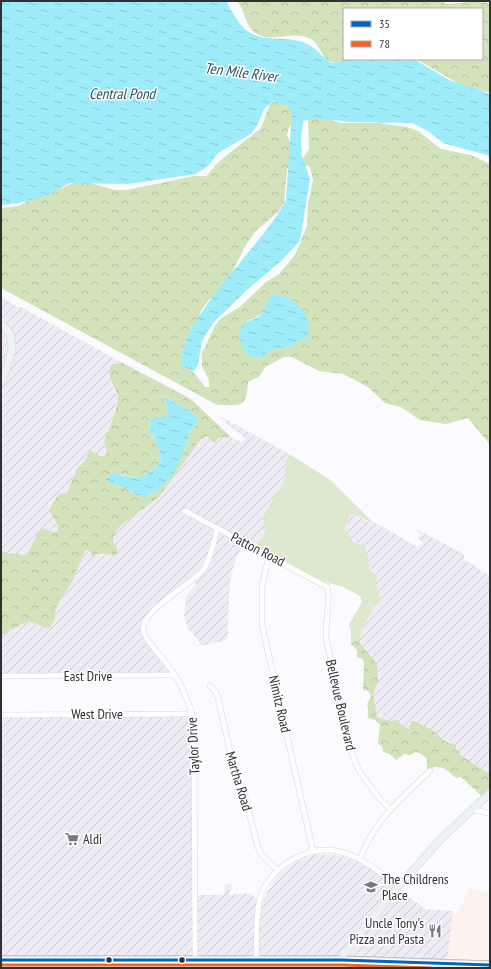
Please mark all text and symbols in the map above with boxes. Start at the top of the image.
legend [343,8,483,60]
text: 35 [379,16,390,31]
text: 78 [379,36,390,51]
water label: Ten Mile River [203,58,280,86]
water label: Central Pond [89,84,158,103]
street label: Patton Road [228,528,288,570]
street label: Bellevue Boulevard [322,658,360,752]
street label: East Drive [64,667,113,685]
street label: Nimitz Road [265,674,295,734]
street label: West Drive [71,705,123,723]
street label: Taylor Drive [182,717,203,775]
street label: Martha Road [221,749,257,813]
place label: Aldi [83,830,102,848]
supermarket icon: Aldi [64,831,80,847]
place label: The Childrens Place [382,870,449,904]
school or university icon: The Childrens Place [363,879,379,895]
place label: Uncle Tony's Pizza and Pasta [350,914,424,948]
restaurant icon: Uncle Tony's Pizza and Pasta [427,923,443,939]
unlabelled marker [104,955,114,965]
unlabelled marker [177,955,187,965]

